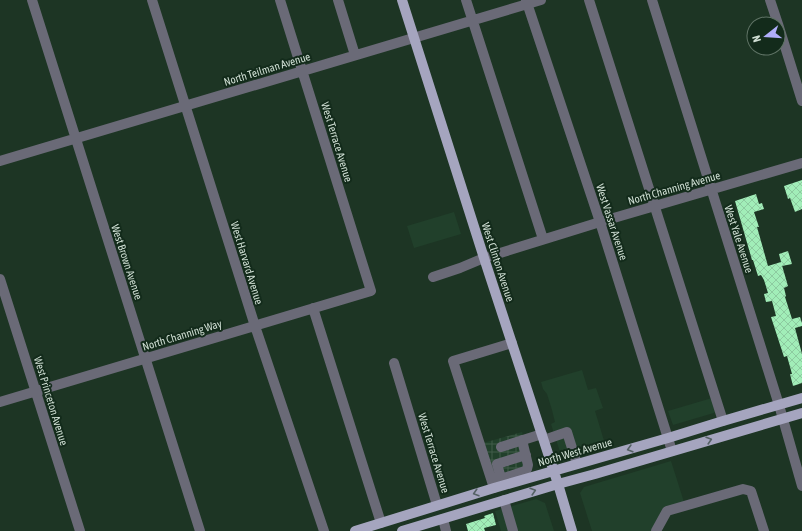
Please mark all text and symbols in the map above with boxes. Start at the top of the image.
north arrow [746,16,786,56]
text: N [750,34,763,44]
street label: North Teilman Avenue [222,50,312,88]
street label: West Terrace Avenue [319,101,355,183]
street label: North Channing Avenue [626,169,722,207]
street label: West Vassar Avenue [594,182,630,262]
street label: West Yale Avenue [722,204,756,274]
street label: West Harvard Avenue [229,220,265,306]
street label: West Clinton Avenue [480,221,516,303]
street label: West Brown Avenue [109,223,145,301]
street label: North Channing Way [141,317,224,353]
street label: West Princeton Avenue [32,355,70,447]
street label: West Terrace Avenue [416,412,452,494]
street label: North West Avenue [537,436,613,468]
one-way arrow [705,436,712,445]
one-way arrow [627,444,634,453]
one-way arrow [530,487,537,496]
one-way arrow [473,488,480,497]

